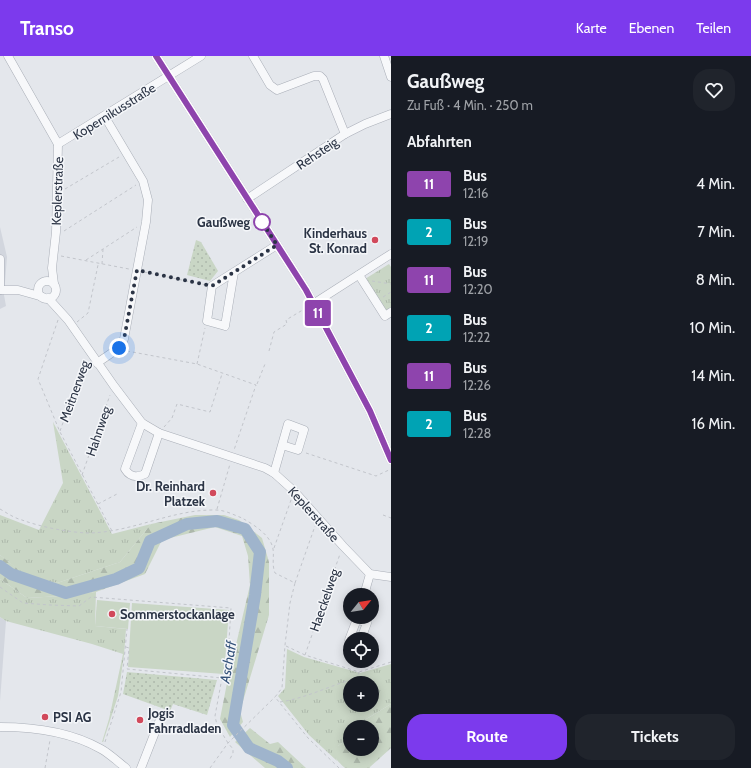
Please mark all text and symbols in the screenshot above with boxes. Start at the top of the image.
text: Transo [20,17,74,40]
text: Karte [576,19,607,37]
text: Ebenen [629,19,674,37]
text: Teilen [696,19,731,37]
button: heart [693,69,735,111]
text: Gaußweg [407,70,484,93]
street label: Kopernikusstraße [70,79,158,143]
text: Zu Fuß · 4 Min. · 250 m [407,97,533,113]
street label: Rehsteig [293,133,341,173]
text: Abfahrten [407,133,472,151]
street label: Keplerstraße [48,156,66,226]
text: Bus [463,167,487,185]
text: 11 [424,175,434,193]
text: 4 Min. [696,175,735,193]
text: 12:16 [463,185,488,201]
marker: Gaußweg [253,213,271,231]
place label: Gaußweg [197,214,250,230]
text: Bus [463,215,487,233]
text: 2 [425,223,433,241]
text: 7 Min. [697,223,735,241]
place label: Kinderhaus St. Konrad [304,225,367,256]
text: 12:19 [463,233,488,249]
marker: Kinderhaus St. Konrad [370,235,380,245]
text: Bus [463,263,487,281]
text: 11 [424,271,434,289]
text: 8 Min. [696,271,735,289]
text: 12:20 [463,281,493,297]
line badge: 11 [300,300,336,326]
text: 11 [313,304,323,322]
text: Bus [463,311,487,329]
text: 2 [425,319,433,337]
text: 10 Min. [690,319,735,337]
text: 12:22 [463,329,490,345]
your location [109,338,129,358]
street label: Meitnerweg [55,357,93,424]
text: Bus [463,359,487,377]
text: 11 [424,367,434,385]
text: 14 Min. [691,367,735,385]
text: 12:26 [463,377,491,393]
street label: Hahnweg [82,403,114,458]
text: Bus [463,407,487,425]
text: 2 [425,415,433,433]
text: 16 Min. [692,415,735,433]
text: 12:28 [463,425,491,441]
place label: Dr. Reinhard Platzek [136,478,206,509]
street label: Keplerstraße [285,483,343,545]
marker: Dr. Reinhard Platzek [208,488,218,498]
street label: Haeckelweg [306,566,342,634]
north arrow [343,588,379,624]
map controls [343,588,379,756]
place label: Sommerstockanlage [120,606,235,622]
marker: Sommerstockanlage [107,609,117,619]
button: locate [343,632,379,668]
water label: Aschaff [215,638,241,685]
button: + [343,676,379,712]
place label: Jogis Fahrradladen [147,705,222,736]
place label: PSI AG [53,709,92,725]
marker: PSI AG [40,712,50,722]
button: Route [407,714,567,760]
button: Tickets [575,714,735,760]
marker: Jogis Fahrradladen [135,715,145,725]
button: − [343,720,379,756]

